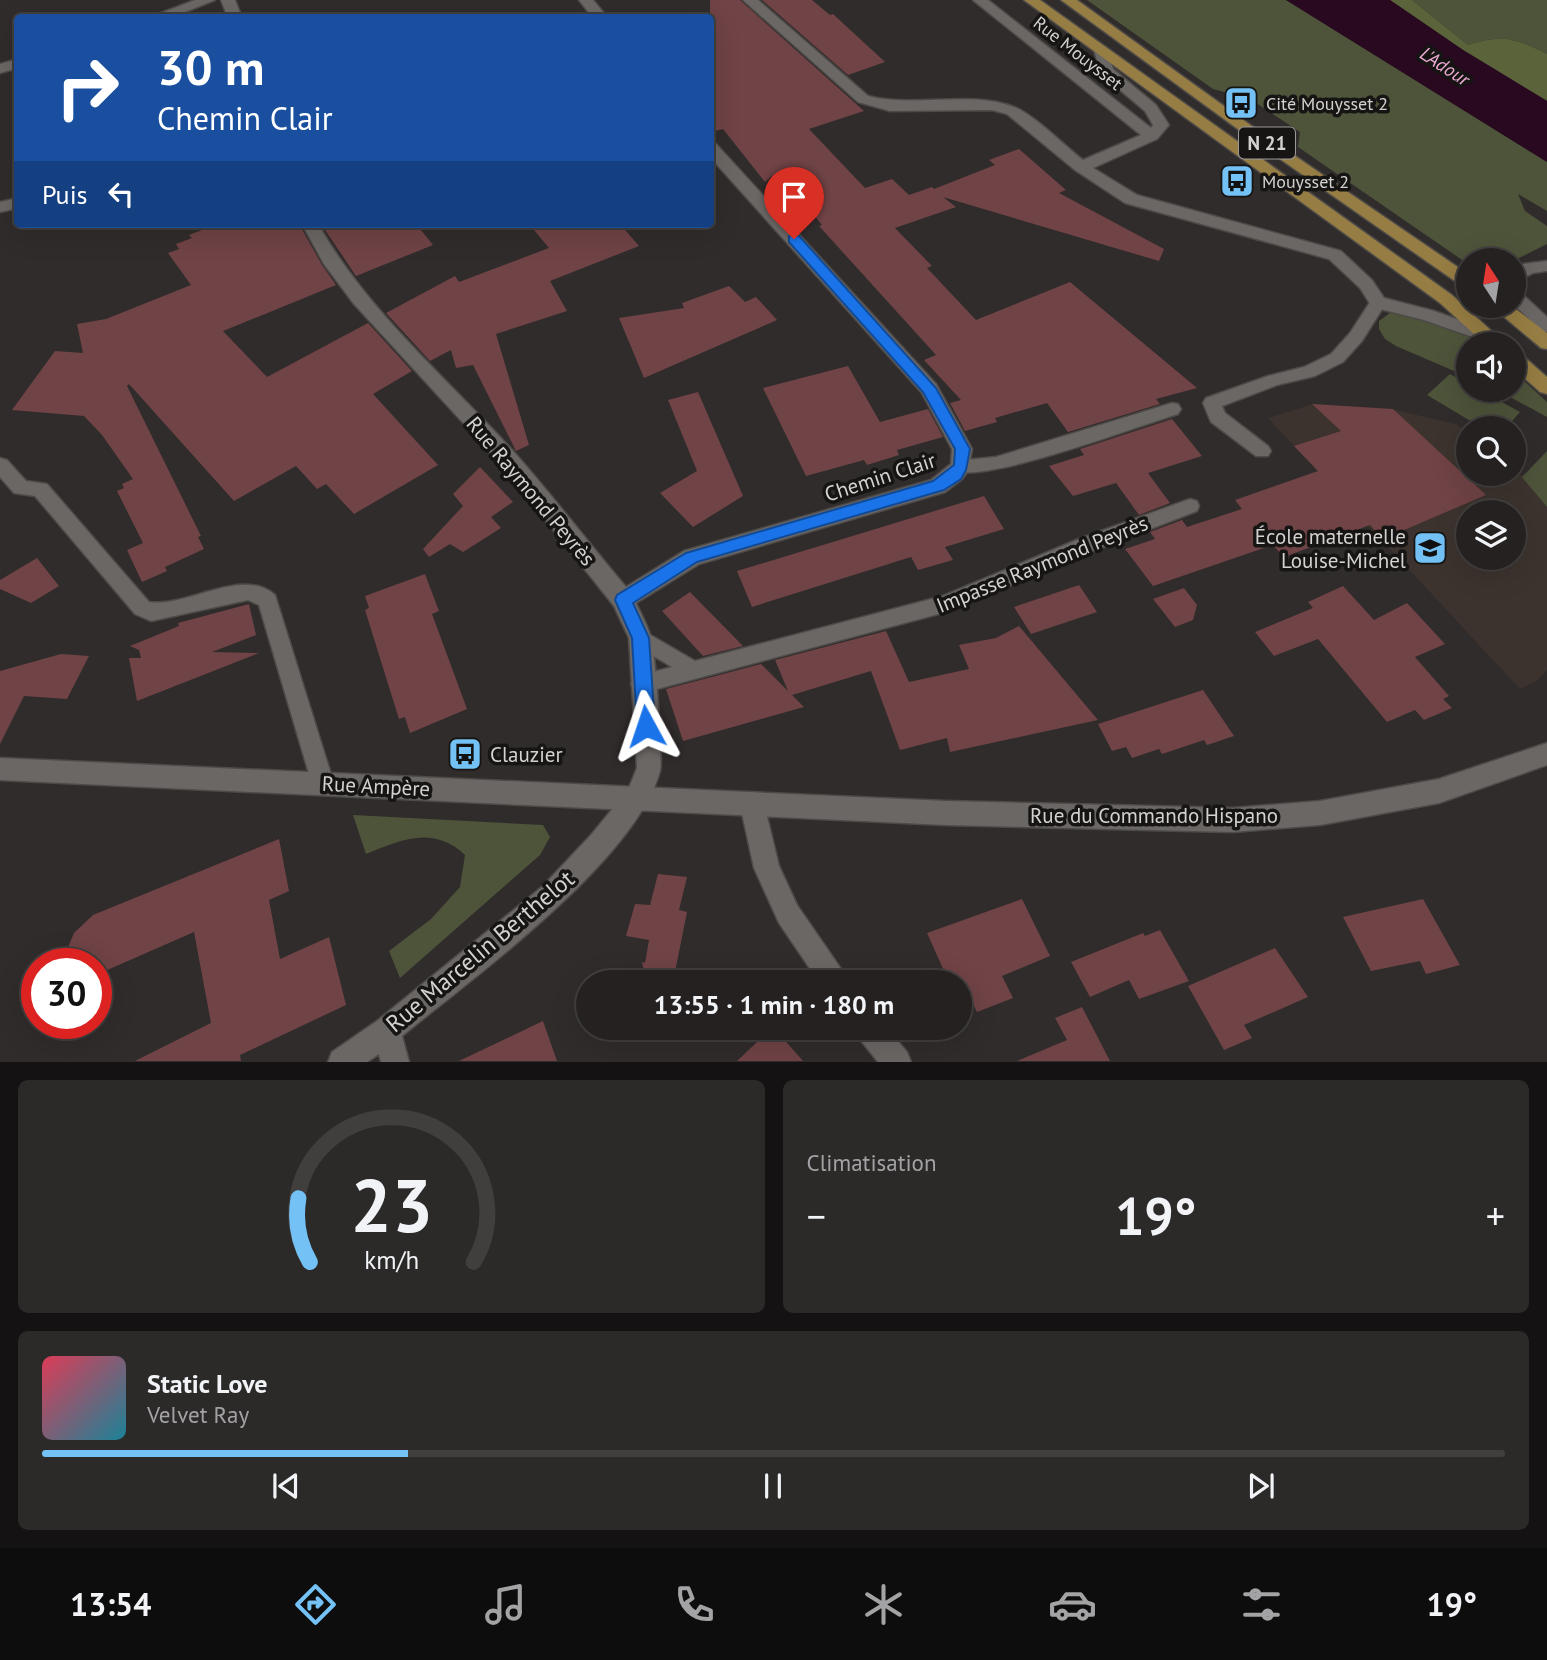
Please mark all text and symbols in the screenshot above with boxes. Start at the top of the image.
street label: Rue Mouysset [1029,11,1127,95]
text: 30 m [157,35,264,99]
water label: L'Adour [1416,41,1476,92]
icon: right [42,42,133,133]
bus stop icon: Cité Mouysset 2 [1222,84,1260,122]
place label: Cité Mouysset 2 [1266,92,1388,115]
text: Chemin Clair [157,97,333,139]
road number: N 21 [1239,127,1295,158]
bus stop icon: Mouysset 2 [1218,162,1256,200]
pin [764,167,824,239]
place label: Mouysset 2 [1262,170,1349,193]
icon: left [102,175,140,213]
text: Puis [42,178,88,211]
icon: arrive [775,178,813,216]
north arrow [1456,248,1526,318]
map controls [1456,248,1526,570]
button: sound [1456,332,1526,402]
street label: Rue Raymond Peyrès [461,411,601,571]
button: search [1456,416,1526,486]
street label: Chemin Clair [821,446,939,508]
button: layers [1456,500,1526,570]
street label: Impasse Raymond Peyrès [932,509,1152,619]
place label: École maternelle Louise-Michel [1255,523,1406,574]
school or university icon: École maternelle Louise-Michel [1411,529,1449,567]
position arrow [609,689,683,763]
bus stop icon: Clauzier [446,735,484,773]
place label: Clauzier [490,741,563,768]
street label: Rue Ampère [321,770,431,802]
street label: Rue du Commando Hispano [1030,802,1278,829]
street label: Rue Marcelin Berthelot [379,863,581,1039]
speed limit sign: 30 [21,948,112,1039]
text: 13:55 · 1 min · 180 m [654,988,894,1021]
text: Climatisation [807,1148,937,1177]
text: 23 [350,1159,433,1253]
text: 19° [1115,1182,1197,1249]
text: − [807,1191,826,1240]
text: + [1486,1191,1505,1240]
text: km/h [364,1244,419,1276]
text: Static Love [147,1367,268,1400]
text: Velvet Ray [147,1400,249,1429]
icon: previous [267,1467,305,1505]
icon: pause [754,1467,792,1505]
icon: next [1242,1467,1280,1505]
icon: directions [291,1580,340,1629]
icon: music [481,1580,530,1629]
icon: phone [670,1580,719,1629]
icon: climate [859,1580,908,1629]
icon: car [1048,1580,1097,1629]
icon: filters [1237,1580,1286,1629]
text: 13:54 [70,1583,151,1625]
text: 19° [1427,1583,1477,1625]

